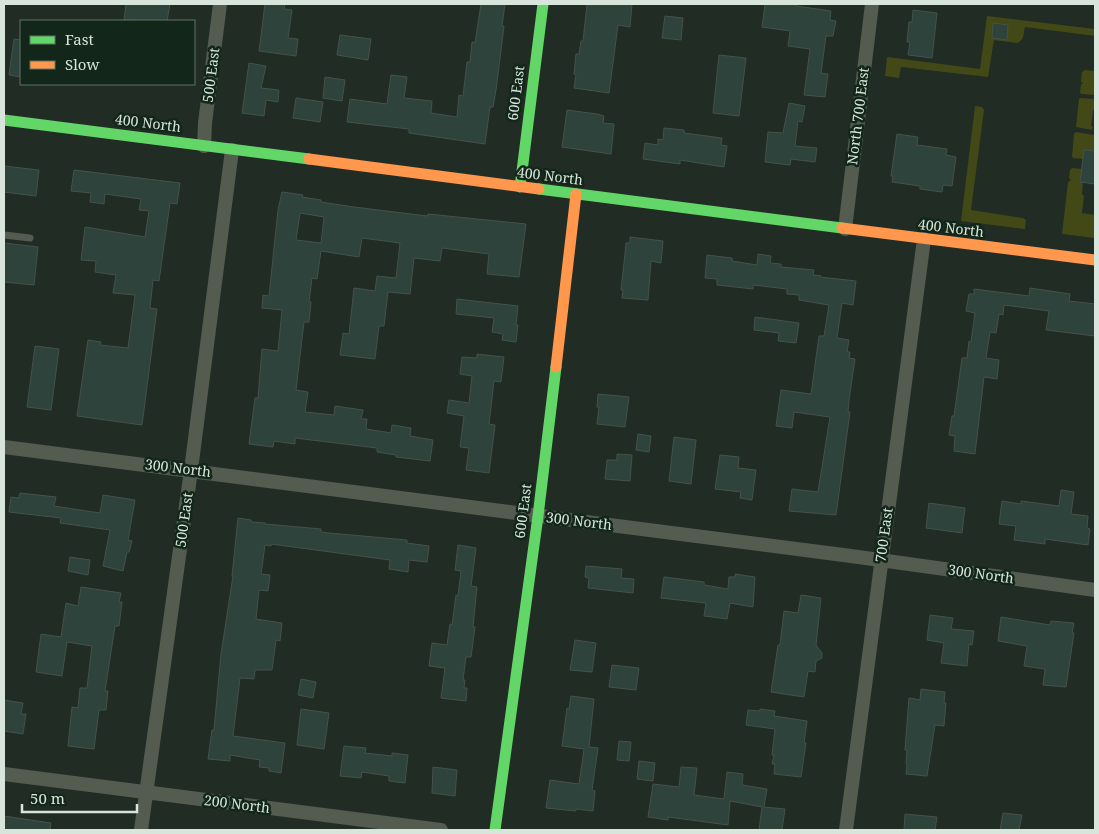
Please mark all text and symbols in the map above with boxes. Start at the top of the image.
legend [20,20,195,85]
text: Fast [65,29,94,49]
street label: 500 East [198,46,223,103]
text: Slow [65,54,99,74]
street label: 600 East [503,64,528,121]
street label: North 700 East [842,66,873,166]
street label: 400 North [114,109,182,136]
street label: 400 North [516,162,584,189]
street label: 400 North [917,214,985,241]
street label: 300 North [144,454,212,481]
street label: 600 East [510,482,535,539]
street label: 500 East [170,491,197,548]
street label: 700 East [870,506,897,563]
street label: 300 North [545,507,613,534]
street label: 300 North [947,559,1015,588]
scale bar [22,782,138,814]
text: 50 m [30,788,65,808]
street label: 200 North [203,790,271,817]

